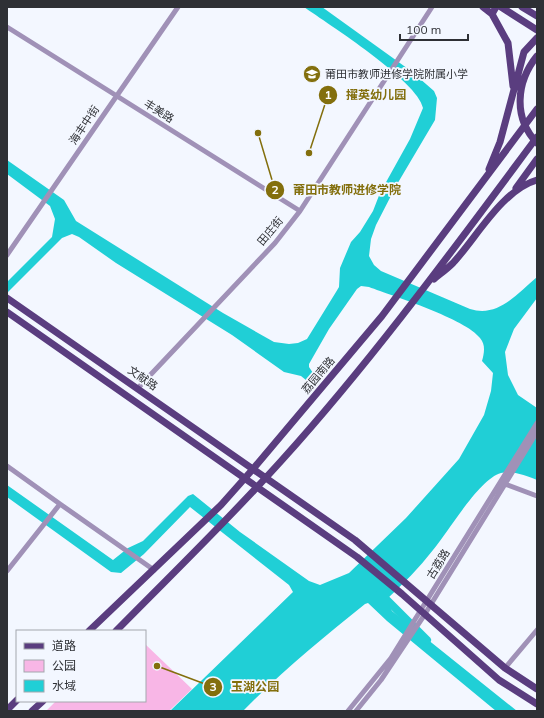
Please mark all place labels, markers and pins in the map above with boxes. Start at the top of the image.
school or university icon: 莆田市教师进修学院附属小学 [302,64,322,84]
place label: 莆田市教师进修学院附属小学 [325,67,468,81]
callout: 擢英幼儿园 [318,83,414,107]
callout: 莆田市教师进修学院 [265,178,409,202]
callout: 玉湖公园 [203,675,287,699]

